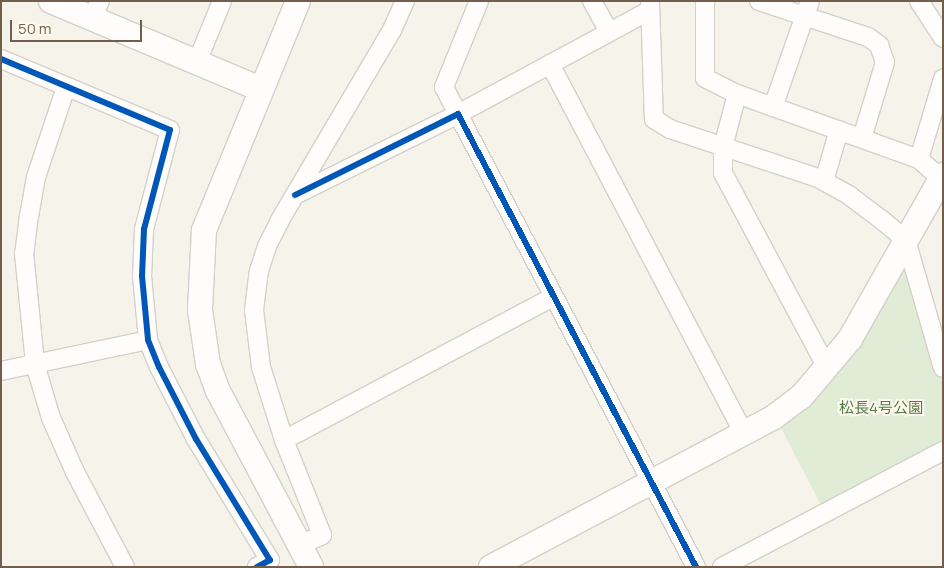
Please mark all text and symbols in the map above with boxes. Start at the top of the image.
scale bar [12,10,145,42]
text: 50 m [18,18,52,39]
park label: 松長4号公園 [839,399,923,417]

